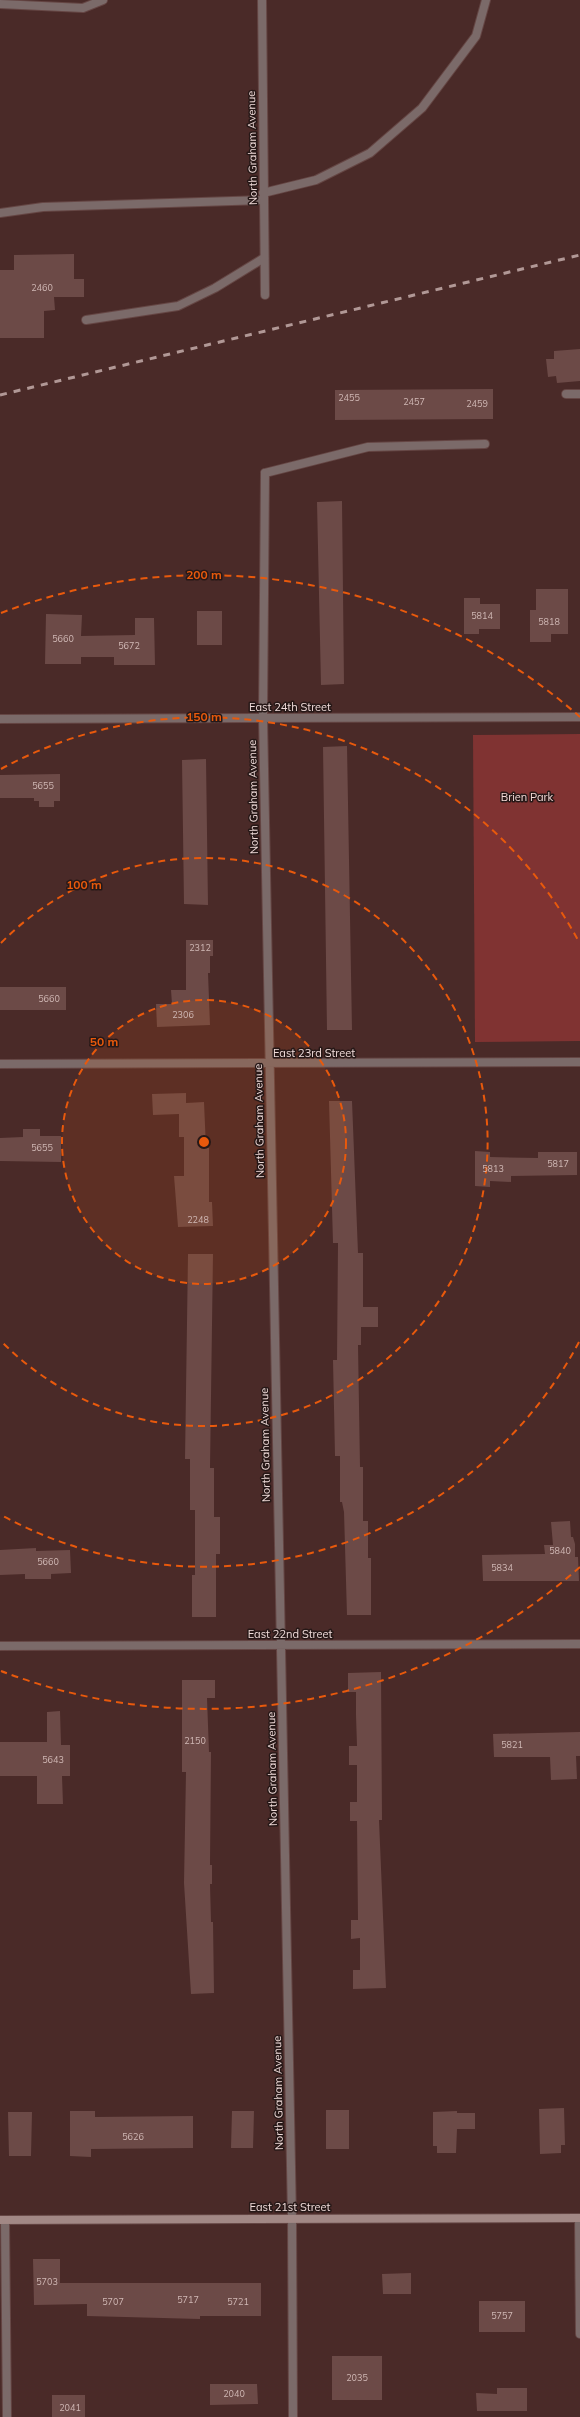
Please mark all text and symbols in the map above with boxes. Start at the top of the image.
street label: North Graham Avenue [244,91,260,205]
house number: 2460 [31,282,53,293]
house number: 2455 [338,392,360,403]
house number: 2457 [403,396,425,407]
house number: 2459 [466,398,488,409]
text: 200 m [186,567,222,582]
house number: 5814 [471,610,493,621]
house number: 5818 [538,616,560,627]
house number: 5660 [52,633,74,644]
house number: 5672 [118,640,140,651]
street label: East 24th Street [249,700,331,714]
text: 150 m [186,709,222,724]
street label: North Graham Avenue [245,740,261,854]
house number: 5655 [32,780,54,791]
park label: Brien Park [501,790,554,804]
text: 100 m [66,877,102,892]
house number: 2312 [189,942,211,953]
house number: 5660 [38,993,60,1004]
house number: 2306 [172,1009,194,1020]
text: 50 m [90,1034,118,1049]
street label: East 23rd Street [273,1046,355,1060]
street label: North Graham Avenue [251,1064,267,1178]
centre of rings [197,1135,211,1149]
house number: 5655 [31,1142,53,1153]
house number: 5817 [547,1158,569,1169]
house number: 5813 [482,1163,504,1174]
house number: 2248 [187,1214,209,1225]
street label: North Graham Avenue [257,1388,273,1502]
house number: 5840 [549,1545,571,1556]
house number: 5660 [37,1556,59,1567]
house number: 5834 [491,1562,513,1573]
street label: East 22nd Street [248,1627,332,1641]
street label: North Graham Avenue [264,1712,280,1826]
house number: 2150 [184,1735,206,1746]
house number: 5821 [501,1739,523,1750]
house number: 5643 [42,1754,64,1765]
street label: North Graham Avenue [270,2036,286,2150]
house number: 5626 [122,2131,144,2142]
street label: East 21st Street [250,2200,331,2214]
house number: 5703 [36,2276,58,2287]
house number: 5717 [177,2294,199,2305]
house number: 5707 [102,2296,124,2307]
house number: 5721 [227,2296,249,2307]
house number: 5757 [491,2310,513,2321]
house number: 2035 [346,2372,368,2383]
house number: 2040 [223,2388,245,2399]
house number: 2041 [59,2402,81,2413]

